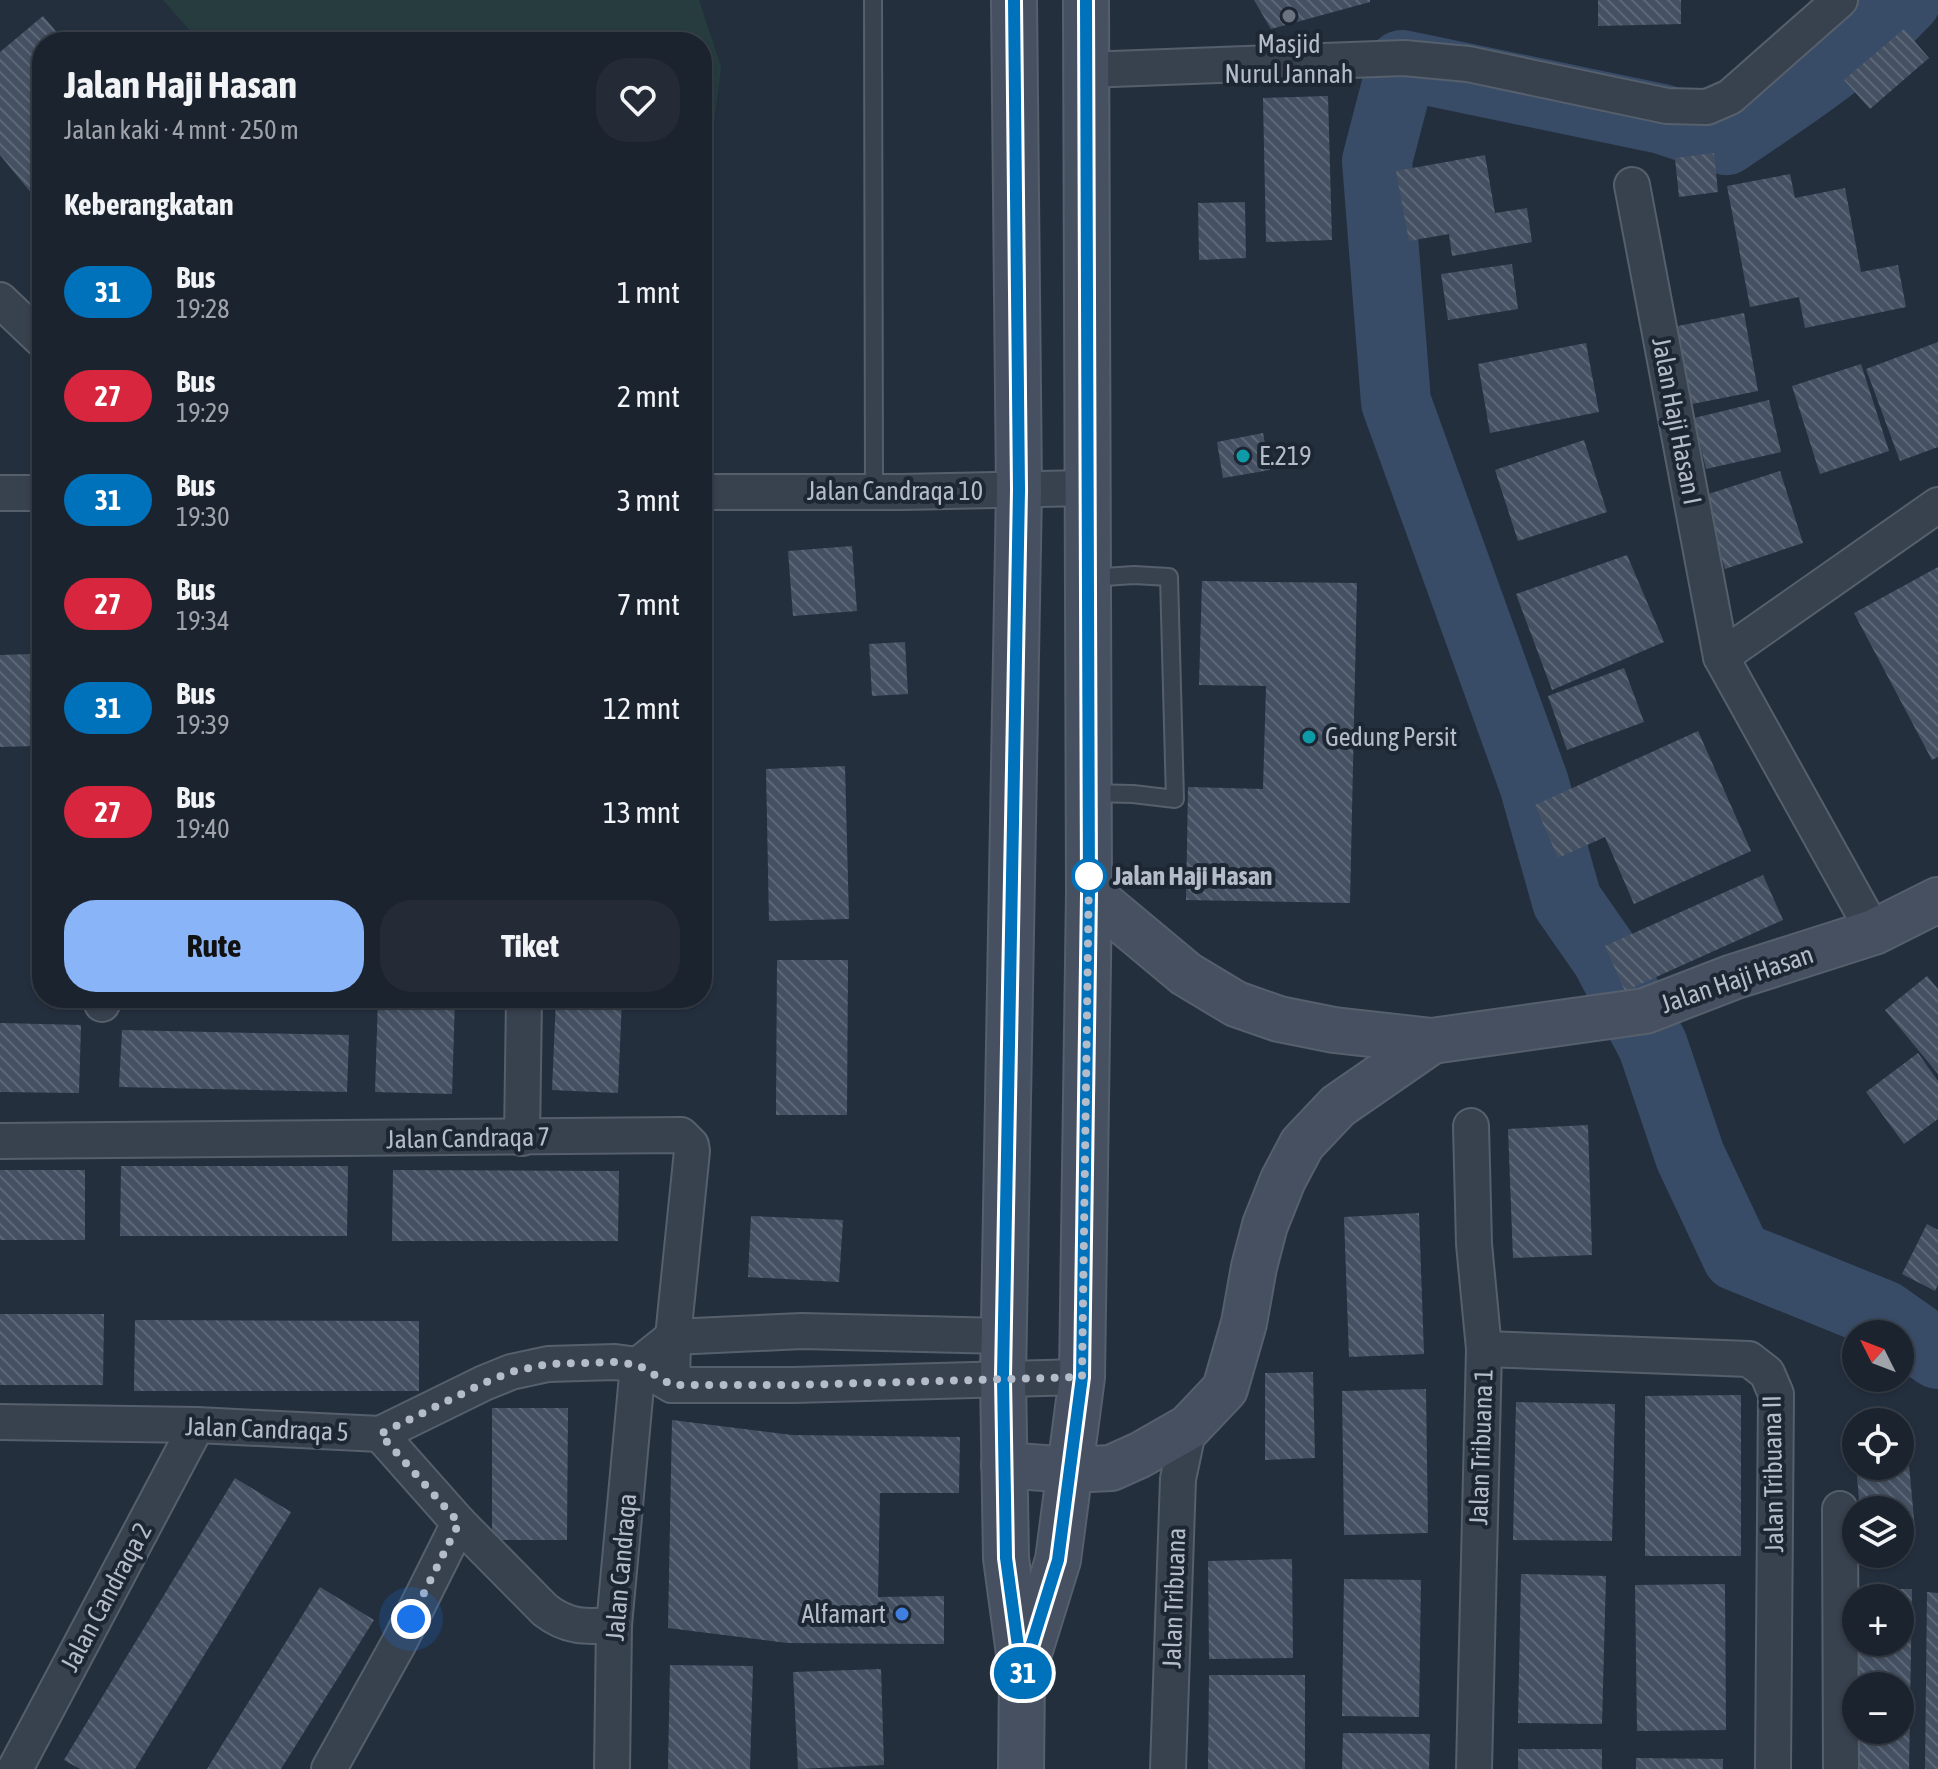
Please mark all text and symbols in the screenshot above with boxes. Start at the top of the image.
marker: Masjid Nurul Jannah [1280,7,1298,25]
place label: Masjid Nurul Jannah [1225,29,1353,89]
button: heart [596,58,680,142]
text: Jalan Haji Hasan [64,63,297,106]
text: Jalan kaki · 4 mnt · 250 m [64,115,299,145]
text: Keberangkatan [64,187,234,221]
text: Bus [176,260,215,294]
text: 1 mnt [617,275,680,309]
text: 31 [95,276,121,308]
text: 19:28 [176,294,230,324]
street label: Jalan Haji Hasan I [1646,335,1708,507]
text: Bus [176,364,215,398]
text: 2 mnt [617,379,680,413]
text: 27 [95,380,121,412]
text: 19:29 [176,398,230,428]
place label: E.219 [1259,441,1311,471]
marker: E.219 [1234,447,1252,465]
text: Bus [176,468,215,502]
street label: Jalan Candraqa 10 [807,476,983,506]
text: 3 mnt [617,483,680,517]
text: 31 [95,484,121,516]
text: 19:30 [176,502,230,532]
text: Bus [176,572,215,606]
text: 7 mnt [617,587,680,621]
text: 27 [95,588,121,620]
text: 19:34 [176,606,230,636]
text: Bus [176,676,215,710]
text: 12 mnt [603,691,680,725]
text: 31 [95,692,121,724]
text: 19:39 [176,710,230,740]
place label: Gedung Persit [1325,722,1457,752]
marker: Gedung Persit [1300,728,1318,746]
text: Bus [176,780,215,814]
text: 13 mnt [603,795,680,829]
text: 27 [95,796,121,828]
text: 19:40 [176,814,230,844]
marker: Jalan Haji Hasan [1072,859,1106,893]
place label: Jalan Haji Hasan [1112,861,1272,891]
button: Rute [64,900,364,992]
button: Tiket [380,900,680,992]
street label: Jalan Haji Hasan [1657,939,1817,1019]
street label: Jalan Candraqa 7 [386,1122,550,1154]
north arrow [1842,1320,1914,1392]
map controls [1842,1320,1914,1744]
street label: Jalan Tribuana 1 [1463,1368,1499,1526]
street label: Jalan Tribuana II [1757,1395,1789,1553]
button: locate [1842,1408,1914,1480]
street label: Jalan Candraqa 5 [185,1411,349,1447]
street label: Jalan Candraqa [600,1492,642,1642]
button: layers [1842,1496,1914,1568]
street label: Jalan Candraqa 2 [54,1518,158,1676]
street label: Jalan Tribuana [1157,1527,1191,1669]
button: + [1842,1584,1914,1656]
your location [391,1599,431,1639]
place label: Alfamart [801,1599,886,1629]
marker: Alfamart [893,1605,911,1623]
line badge: 31 [987,1647,1059,1699]
text: 31 [1010,1657,1036,1689]
button: − [1842,1672,1914,1744]

